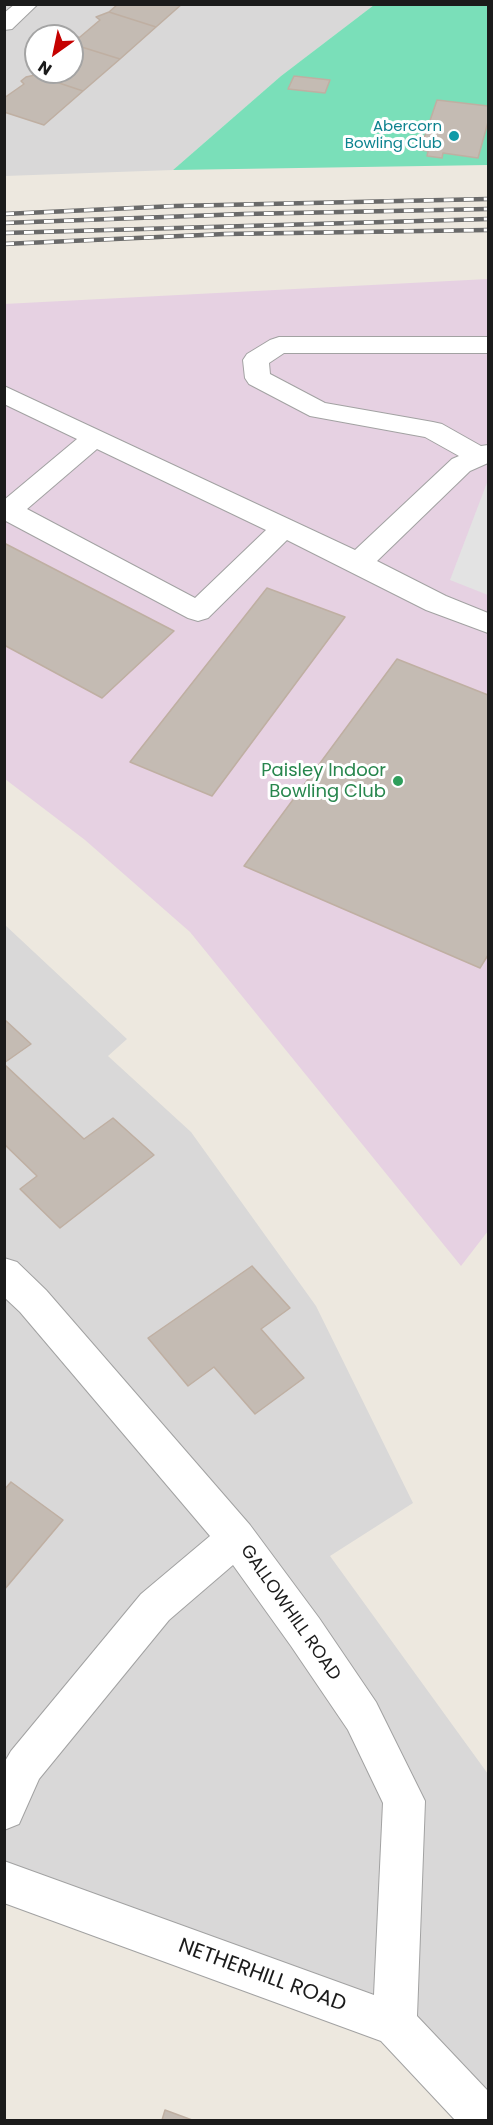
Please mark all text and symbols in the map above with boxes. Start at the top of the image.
north arrow [24,24,84,84]
text: N [34,55,56,81]
place label: Abercorn Bowling Club [345,118,442,153]
marker: Abercorn Bowling Club [447,129,461,143]
place label: Paisley Indoor Bowling Club [261,760,386,802]
marker: Paisley Indoor Bowling Club [391,774,405,788]
street label: GALLOWHILL ROAD [235,1541,345,1685]
street label: NETHERHILL ROAD [175,1934,349,2018]

